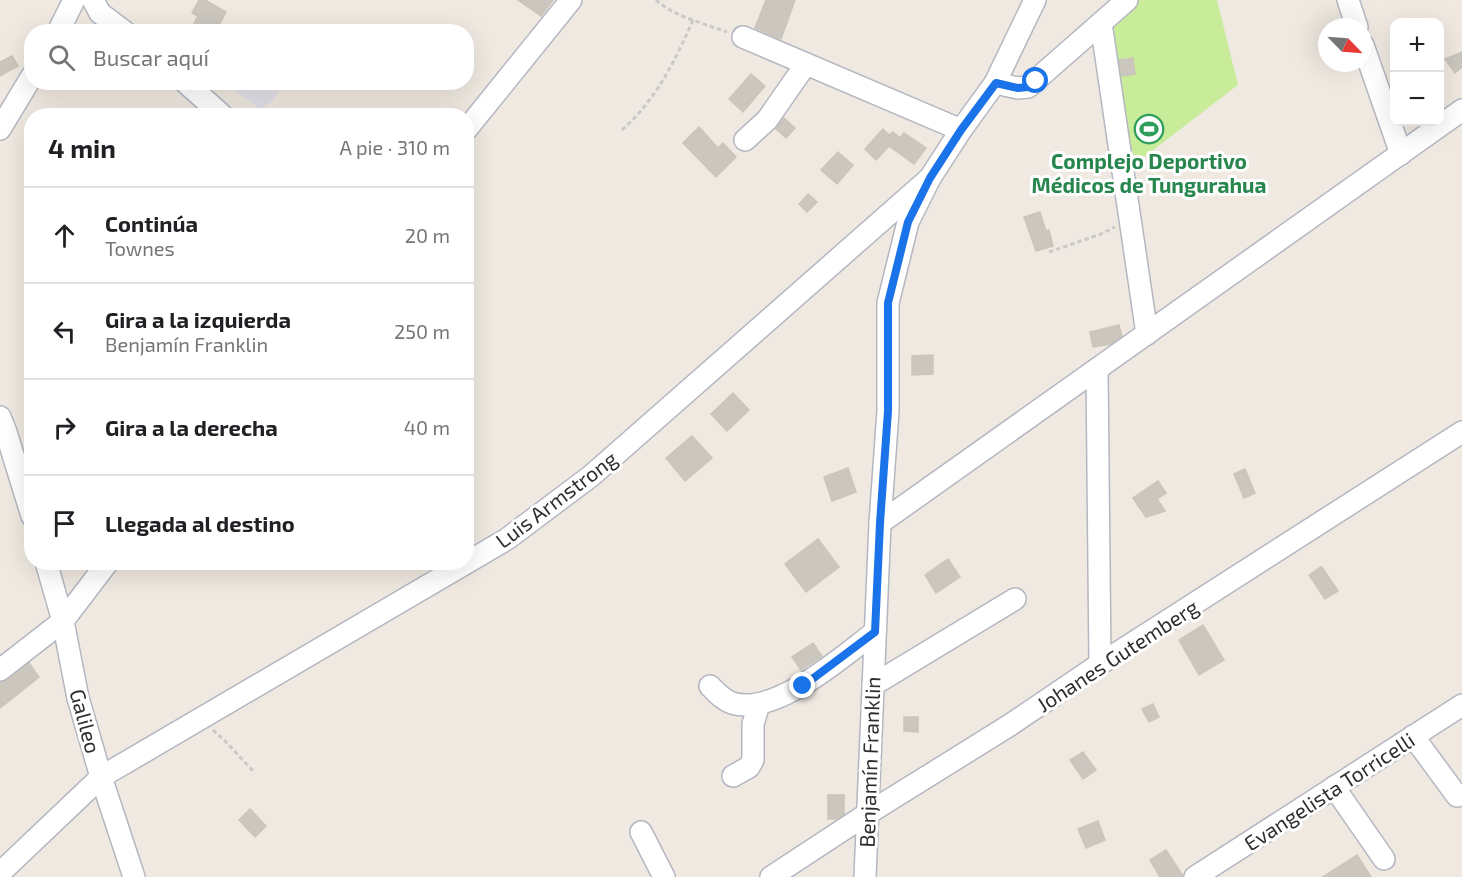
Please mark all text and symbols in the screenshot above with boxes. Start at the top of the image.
north arrow [1318,18,1372,72]
map controls [1390,18,1444,126]
button: + [1390,18,1444,72]
search box [24,24,474,90]
icon: search [45,41,78,74]
text: Buscar aquí [93,44,209,70]
route start [1022,67,1048,93]
button: − [1390,72,1444,126]
sports icon: Complejo Deportivo Médicos de Tungurahua [1133,113,1165,145]
text: 4 min [48,132,116,163]
text: A pie · 310 m [340,135,450,159]
place label: Complejo Deportivo Médicos de Tungurahua [1031,148,1267,197]
text: Continúa [105,210,198,236]
icon: ahead [48,219,81,252]
text: 20 m [405,223,450,247]
text: Townes [105,236,175,260]
text: Gira a la izquierda [105,306,291,332]
icon: left [48,315,81,348]
text: 250 m [394,319,450,343]
text: Benjamín Franklin [105,332,268,356]
icon: right [48,411,81,444]
text: Gira a la derecha [105,414,278,440]
text: 40 m [404,415,450,439]
street label: Luis Armstrong [490,445,622,553]
icon: arrive [48,507,81,540]
text: Llegada al destino [105,510,295,536]
street label: Johanes Gutemberg [1031,593,1203,717]
route end [789,672,815,698]
street label: Benjamín Franklin [854,676,885,848]
street label: Galileo [65,686,107,756]
street label: Evangelista Torricelli [1239,727,1419,855]

